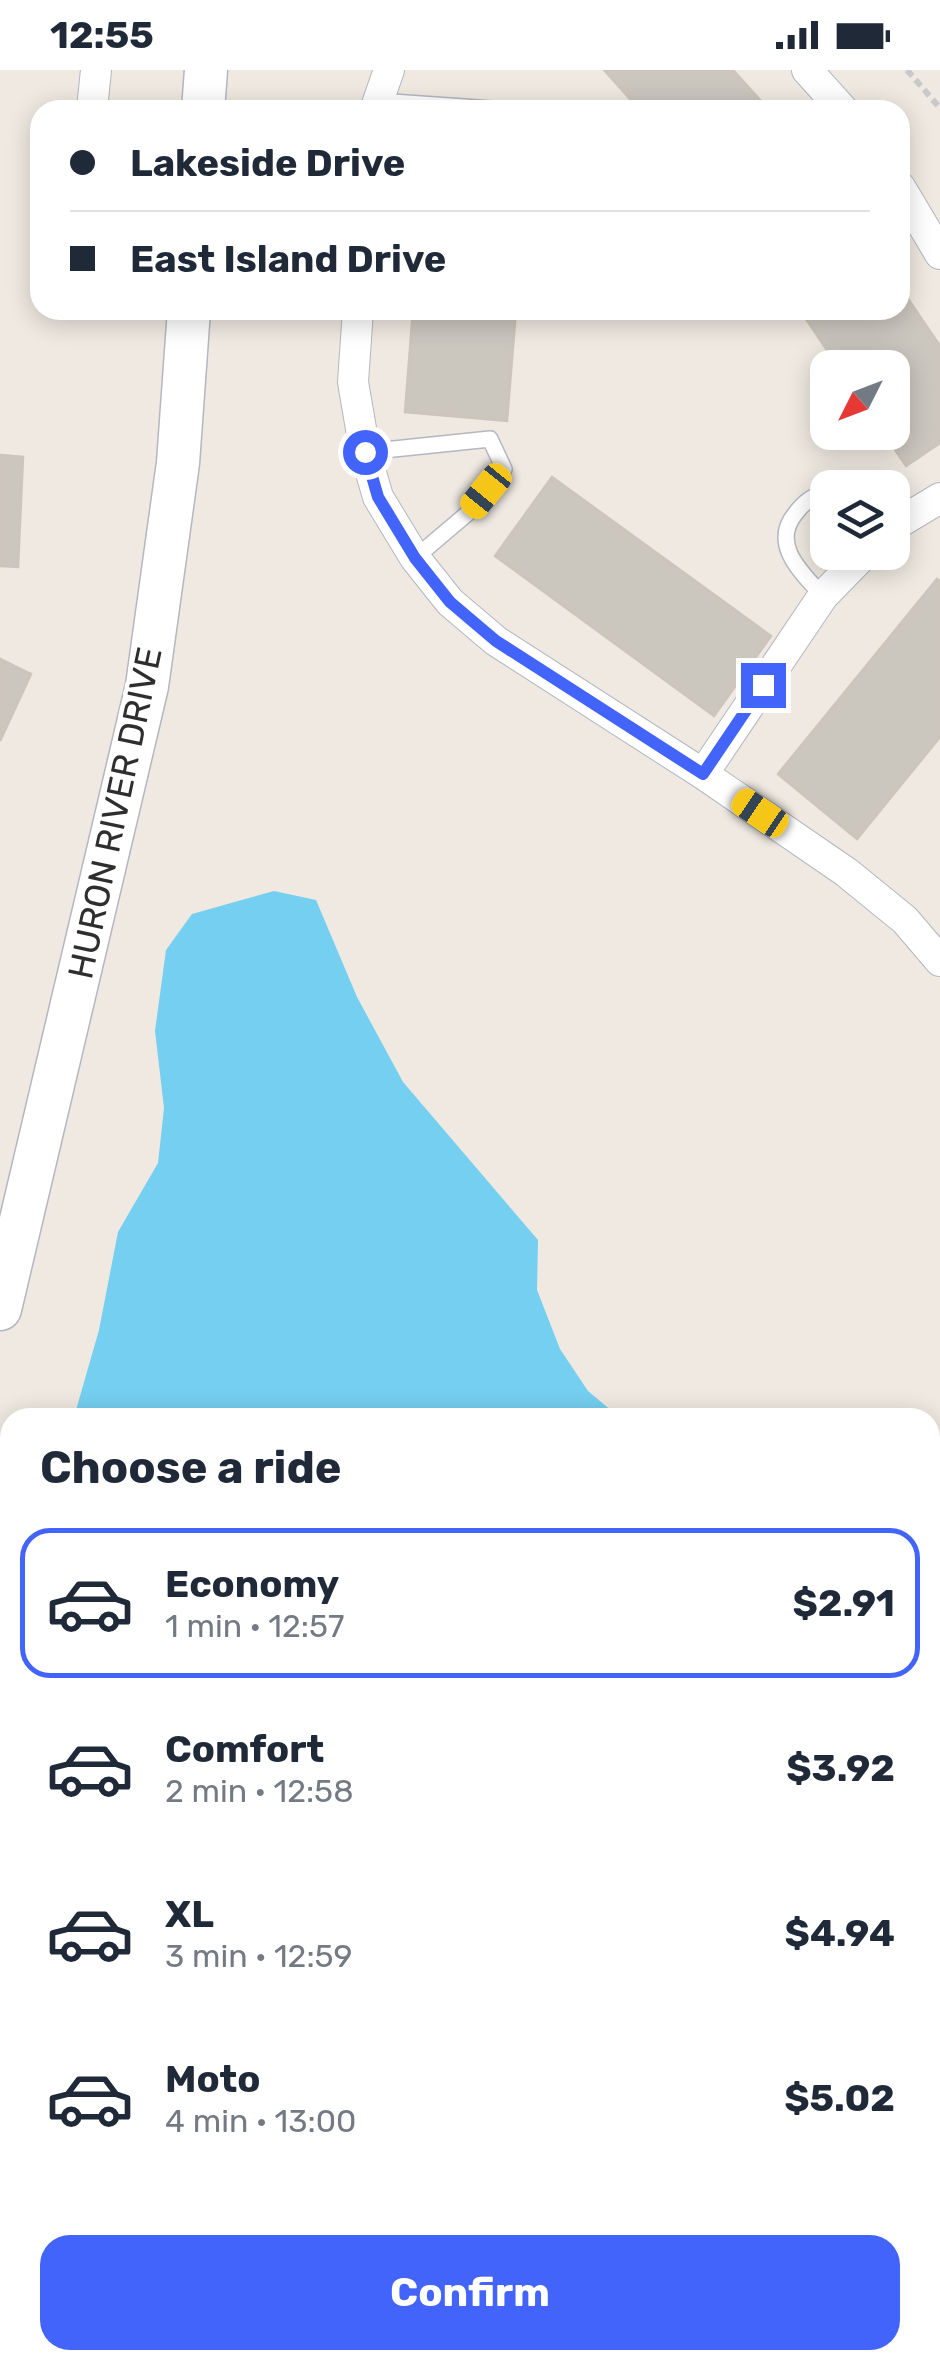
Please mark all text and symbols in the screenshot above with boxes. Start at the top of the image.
text: 12:55 [50,12,154,58]
text: Lakeside Drive [130,140,405,186]
text: East Island Drive [130,236,446,282]
north arrow [810,350,910,450]
map controls [810,350,910,570]
route start [343,430,388,475]
car [455,458,517,524]
button: layers [810,470,910,570]
street label: HURON RIVER DRIVE [59,643,171,983]
route end [741,663,786,708]
car [727,784,793,842]
text: Choose a ride [40,1441,342,1494]
icon: car [45,1558,135,1648]
text: Economy [165,1561,339,1607]
text: $2.91 [792,1580,895,1626]
text: 1 min · 12:57 [165,1607,344,1645]
icon: car [45,1723,135,1813]
text: Comfort [165,1726,324,1772]
text: $3.92 [786,1745,895,1791]
text: 2 min · 12:58 [165,1772,353,1810]
icon: car [45,1888,135,1978]
text: XL [165,1891,214,1937]
text: $4.94 [785,1910,895,1956]
text: 3 min · 12:59 [165,1937,353,1975]
icon: car [45,2053,135,2143]
text: Moto [165,2056,261,2102]
text: $5.02 [784,2075,895,2121]
text: 4 min · 13:00 [165,2102,356,2140]
button: Confirm [40,2235,900,2350]

